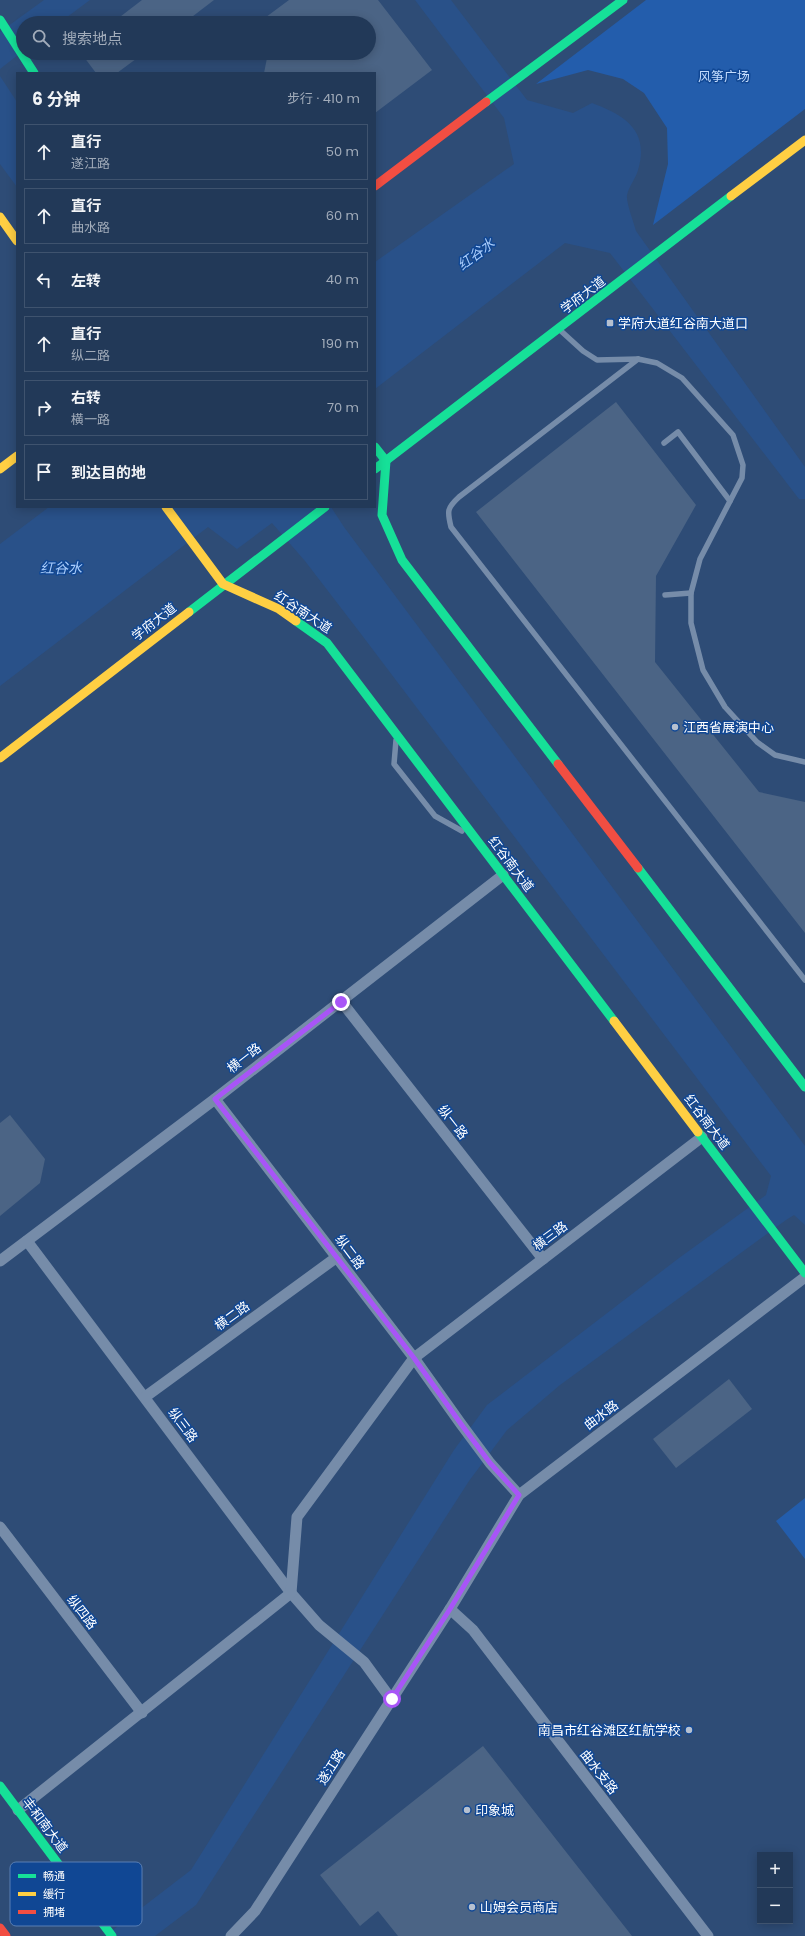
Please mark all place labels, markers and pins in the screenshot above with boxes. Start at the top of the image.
place label: 学府大道红谷南大道口 [618,314,748,333]
marker: 学府大道红谷南大道口 [605,318,615,328]
place label: 江西省展演中心 [683,718,774,737]
marker: 江西省展演中心 [670,722,680,732]
place label: 南昌市红谷滩区红航学校 [538,1721,681,1740]
marker: 南昌市红谷滩区红航学校 [684,1725,694,1735]
place label: 印象城 [475,1801,514,1820]
marker: 印象城 [462,1805,472,1815]
place label: 山姆会员商店 [480,1898,558,1917]
marker: 山姆会员商店 [467,1902,477,1912]

